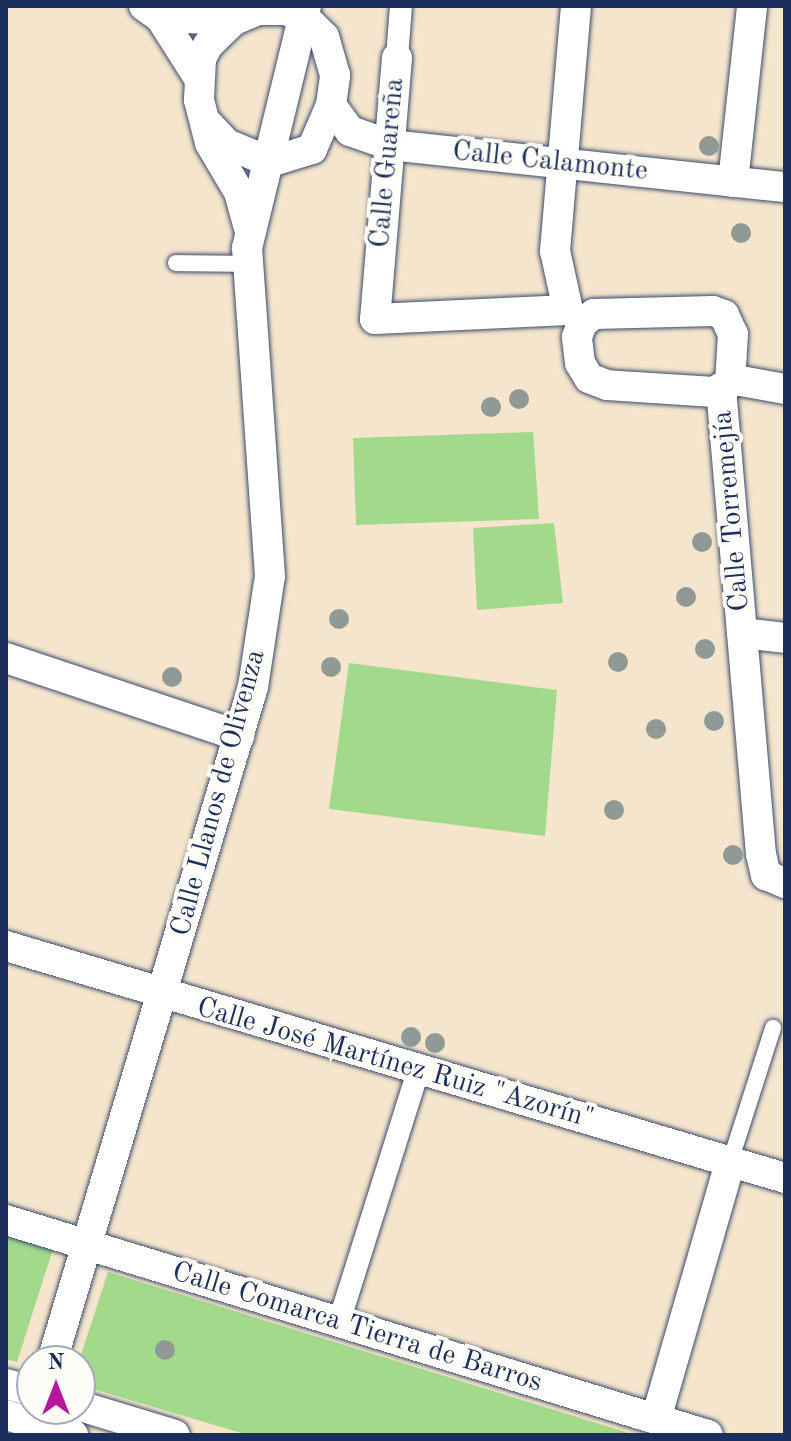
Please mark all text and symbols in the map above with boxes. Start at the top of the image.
street label: Calle Guareña [364,77,412,249]
street label: Calle Calamonte [451,135,649,189]
street label: Calle Torremejía [706,409,758,613]
street label: Calle Llanos de Olivenza [165,646,273,940]
street label: Calle José Martínez Ruiz "Azorín" [193,991,597,1137]
street label: Calle Comarca Tierra de Barros [168,1256,546,1400]
north arrow [16,1345,96,1425]
text: N [48,1352,64,1374]

